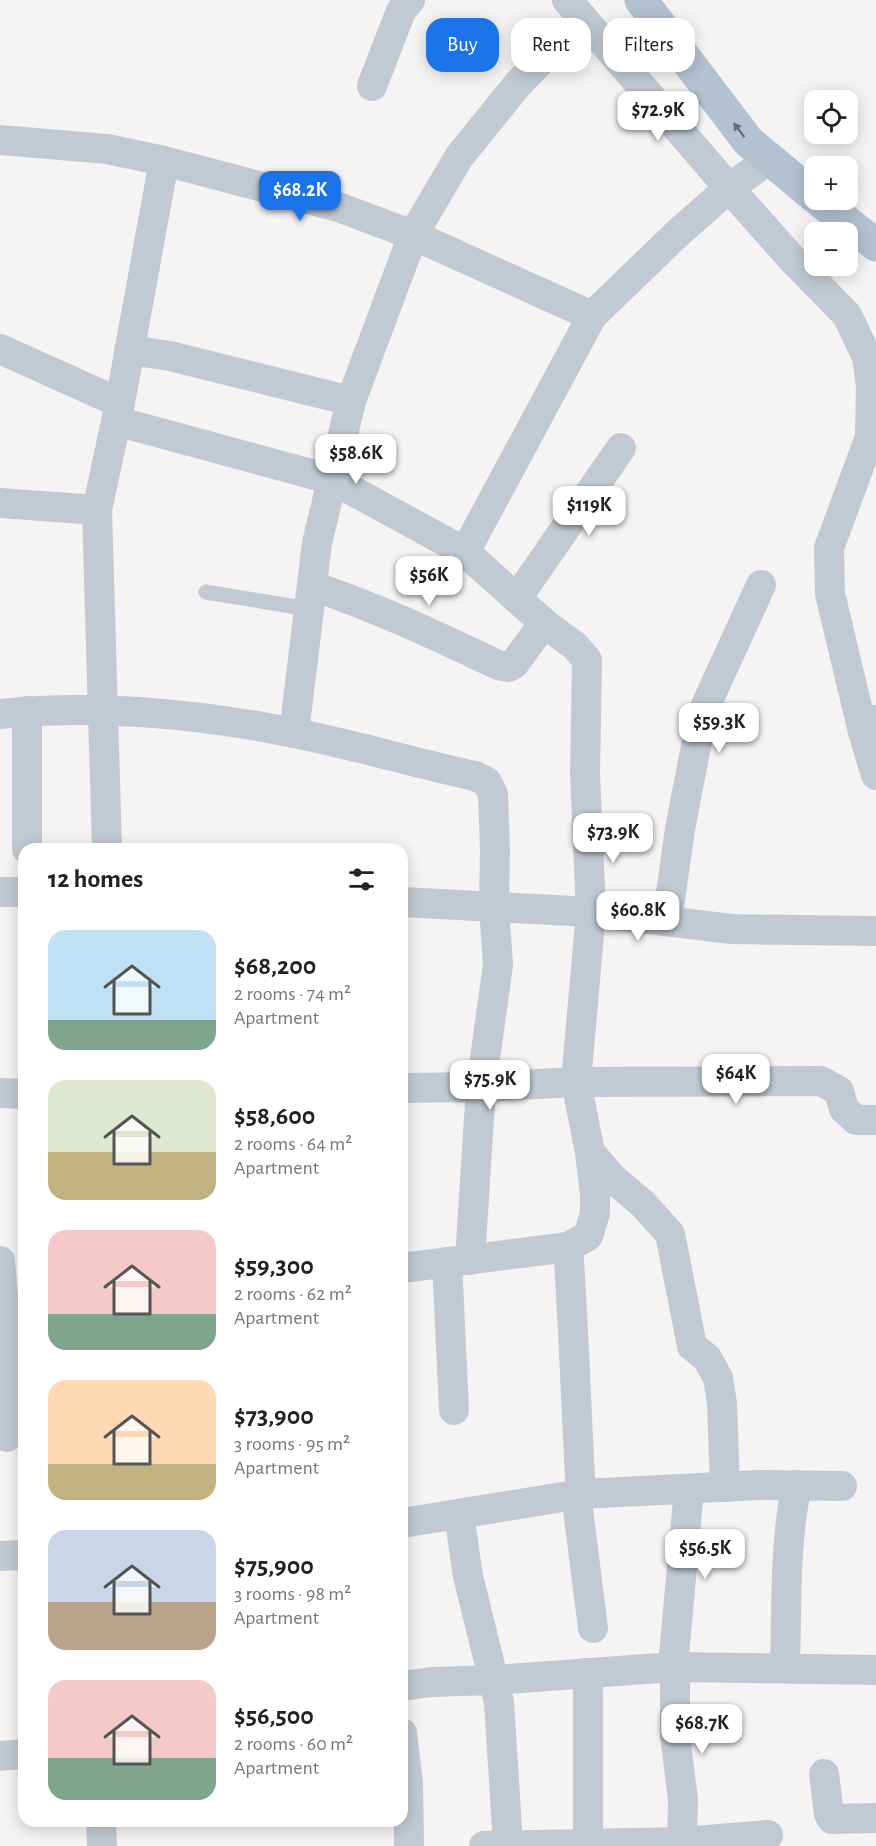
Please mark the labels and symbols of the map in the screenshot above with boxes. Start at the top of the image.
pin: $72.9K [609,91,707,142]
one-way arrow [734,122,746,137]
pin: $68.2K [251,171,349,222]
pin: $58.6K [307,434,405,485]
pin: $119K [547,486,631,537]
pin: $56K [393,556,465,607]
pin: $59.3K [670,703,768,754]
pin: $73.9K [564,813,662,864]
pin: $60.8K [589,891,687,942]
pin: $64K [700,1054,772,1105]
pin: $75.9K [441,1060,539,1111]
pin: $56.5K [656,1529,754,1580]
pin: $68.7K [653,1704,751,1755]

